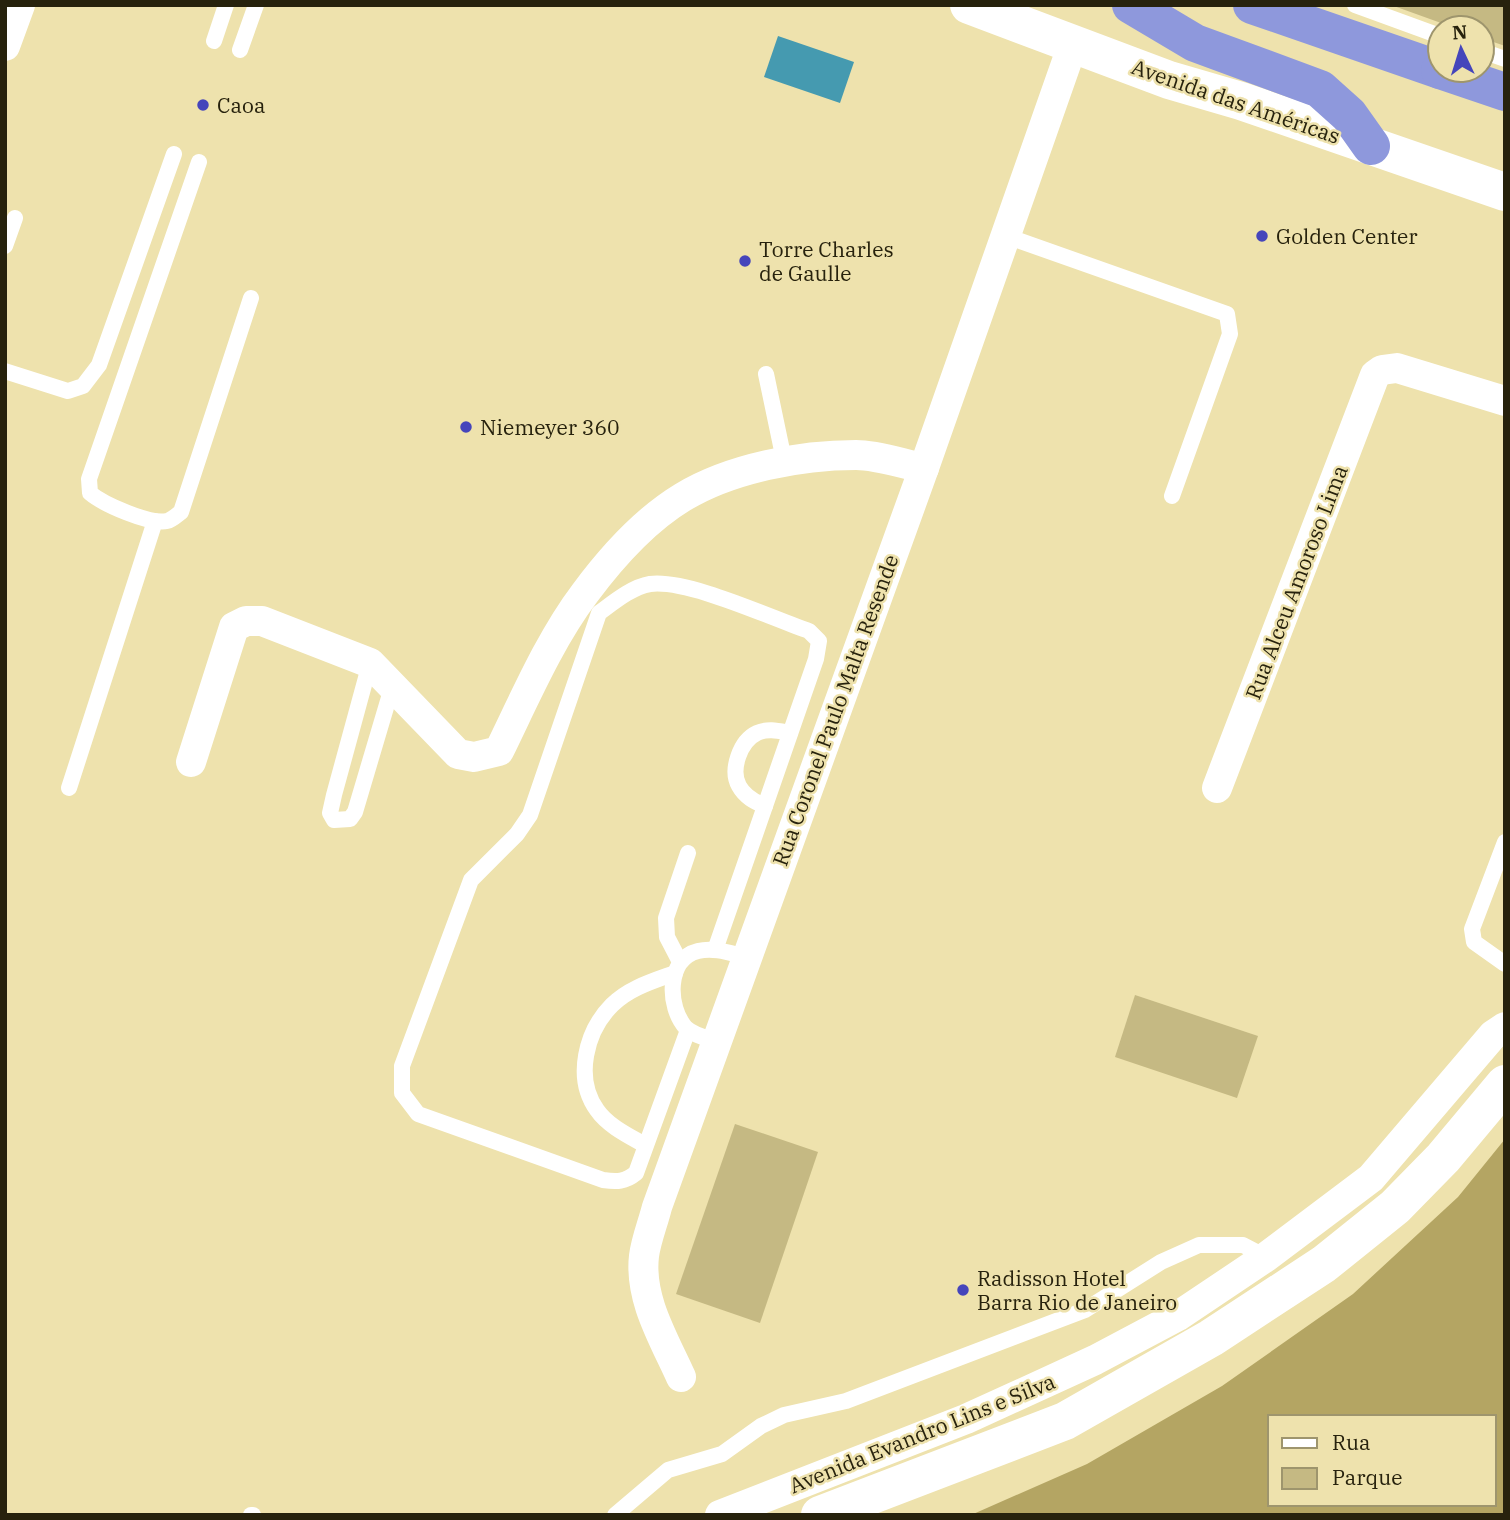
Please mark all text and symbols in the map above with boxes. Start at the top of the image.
north arrow [1426,14,1496,84]
text: N [1451,20,1468,45]
street label: Avenida das Américas [1128,52,1344,150]
place label: Caoa [217,91,265,119]
marker: Caoa [195,97,211,113]
place label: Golden Center [1276,222,1418,250]
marker: Golden Center [1254,228,1270,244]
place label: Torre Charles de Gaulle [759,235,894,287]
marker: Torre Charles de Gaulle [737,253,753,269]
place label: Niemeyer 360 [480,413,620,441]
marker: Niemeyer 360 [458,419,474,435]
street label: Rua Alceu Amoroso Lima [1238,461,1354,703]
street label: Rua Coronel Paulo Malta Resende [765,550,905,870]
place label: Radisson Hotel Barra Rio de Janeiro [977,1264,1177,1316]
marker: Radisson Hotel Barra Rio de Janeiro [955,1282,971,1298]
street label: Avenida Evandro Lins e Silva [785,1367,1059,1499]
legend [1268,1415,1496,1506]
text: Rua [1332,1428,1370,1456]
text: Parque [1332,1463,1402,1491]

